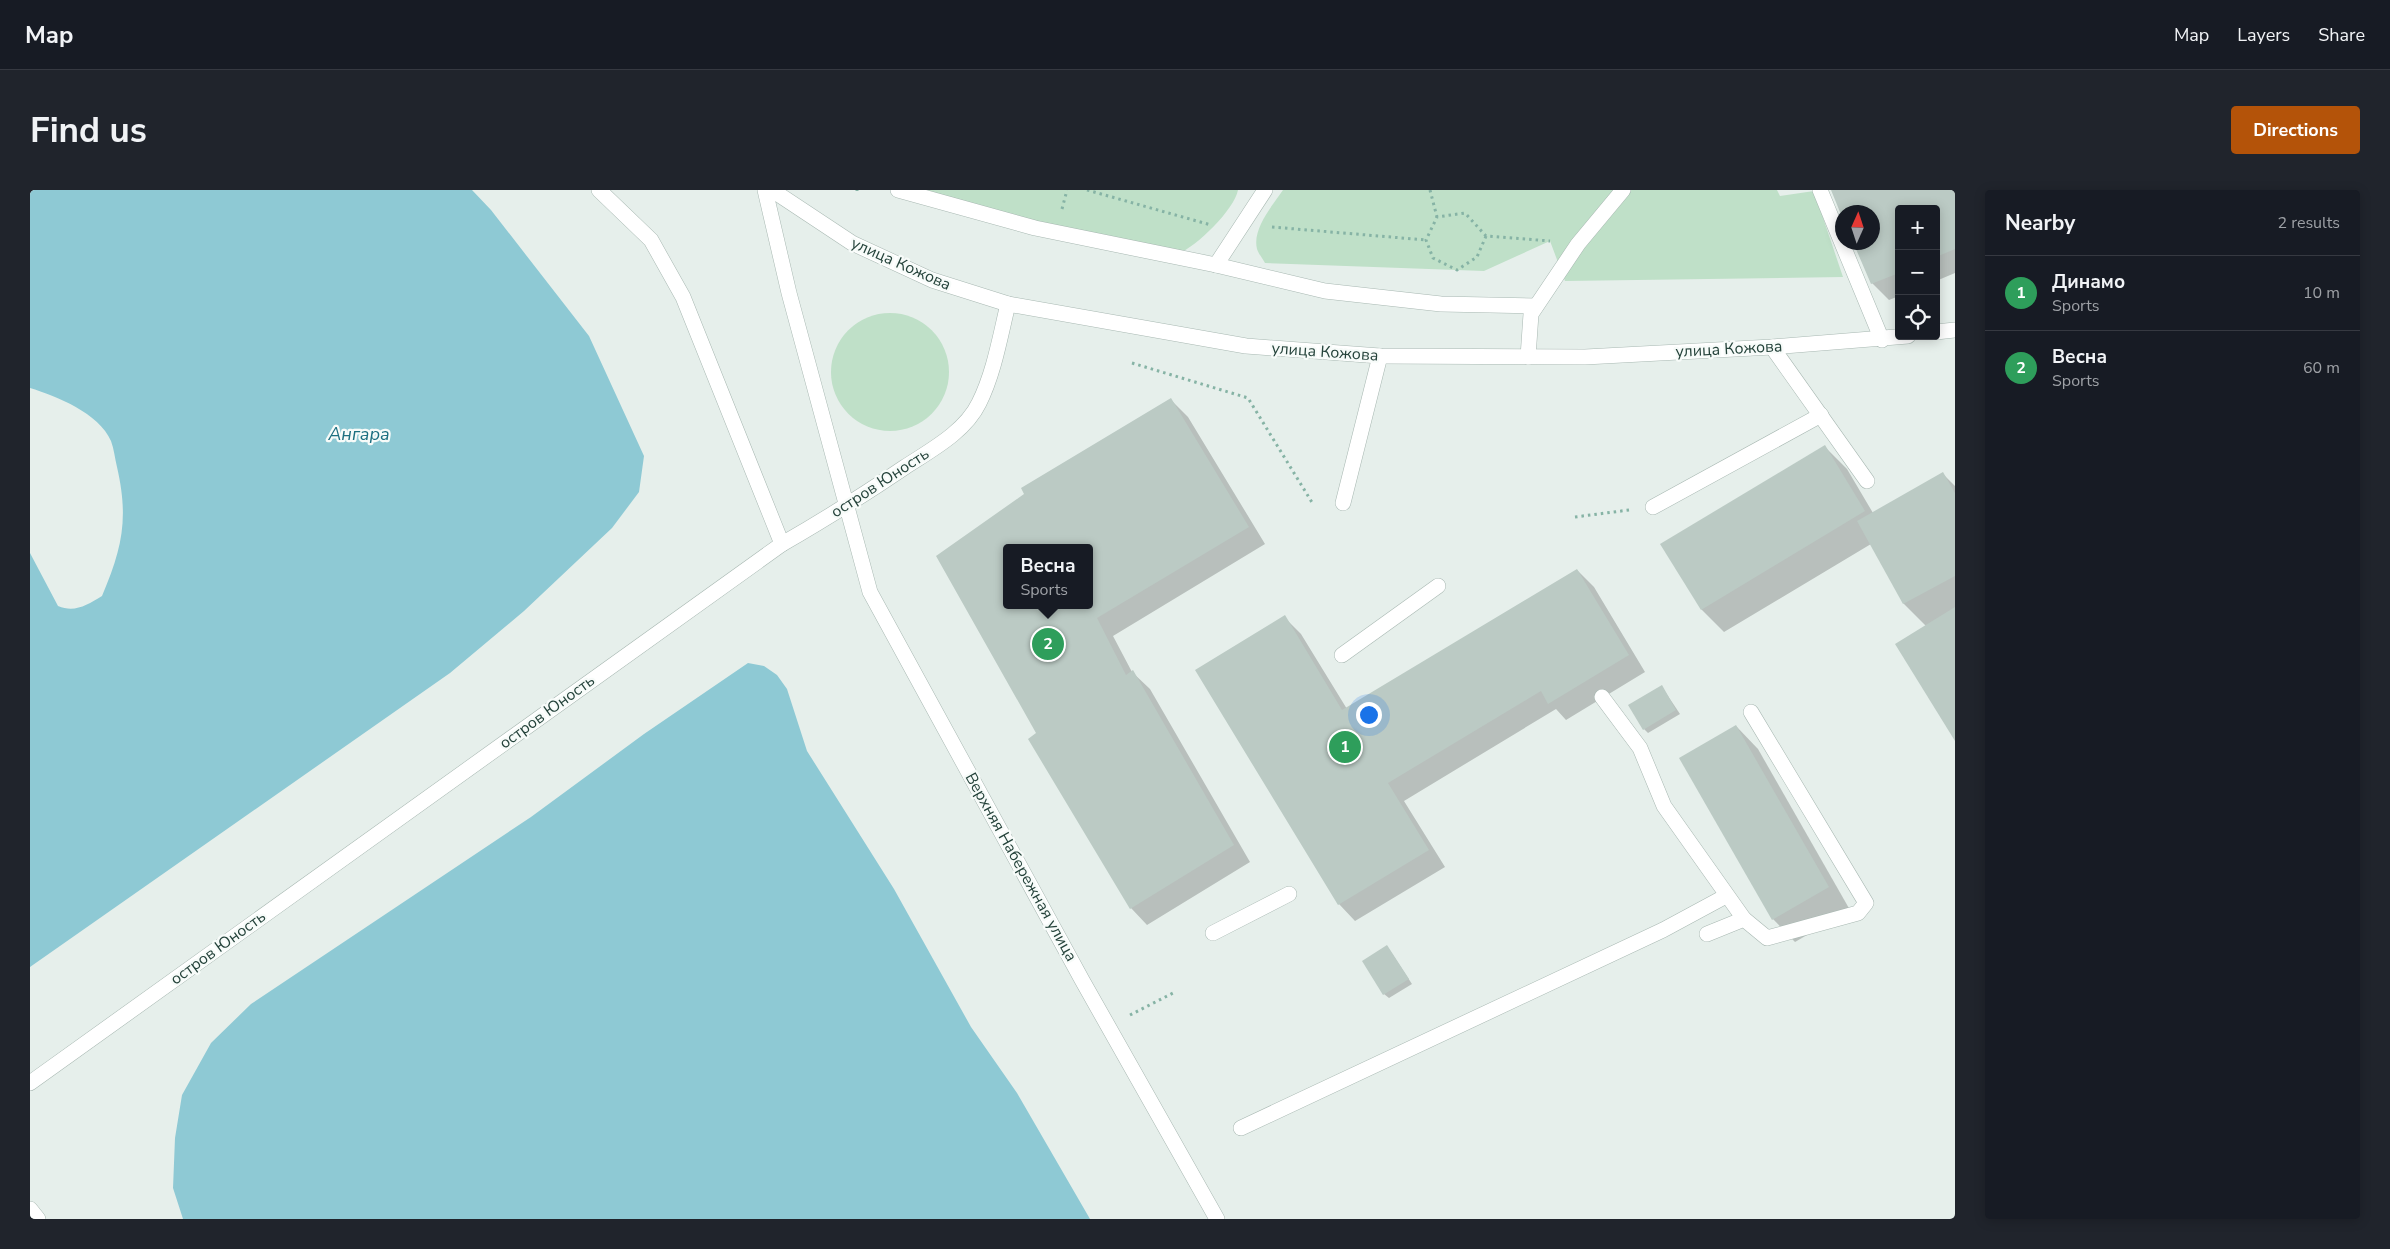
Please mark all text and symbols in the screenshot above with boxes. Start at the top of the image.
text: Map [25,19,73,51]
text: Map [2174,23,2209,47]
text: Layers [2237,23,2290,47]
text: Share [2318,23,2365,47]
button: Directions [2231,106,2360,154]
text: Find us [30,107,147,154]
north arrow [1835,205,1880,250]
map controls [1895,205,1940,340]
button: + [1895,205,1940,250]
text: Nearby [2005,209,2075,237]
text: 2 results [2278,212,2340,234]
street label: улица Кожова [848,232,954,296]
button: − [1895,250,1940,295]
text: Динамо [2052,269,2125,295]
text: 1 [2016,282,2026,304]
text: 10 m [2303,282,2340,304]
button: locate [1895,295,1940,340]
text: Sports [2052,295,2100,317]
street label: улица Кожова [1675,335,1783,363]
street label: улица Кожова [1271,337,1379,367]
text: Весна [2052,344,2107,370]
text: 2 [2016,357,2026,379]
text: 60 m [2303,357,2340,379]
text: Sports [2052,370,2100,392]
water label: Ангара [327,422,390,446]
street label: остров Юность [827,443,933,523]
popup [1003,544,1093,609]
text: Весна [1020,553,1076,579]
text: Sports [1020,579,1068,601]
pin: 2 [1032,625,1064,663]
street label: остров Юность [495,670,599,754]
your location [1356,702,1382,728]
pin: 1 [1329,728,1361,766]
street label: Верхняя Набережная улица [960,769,1082,965]
street label: остров Юность [166,906,270,990]

